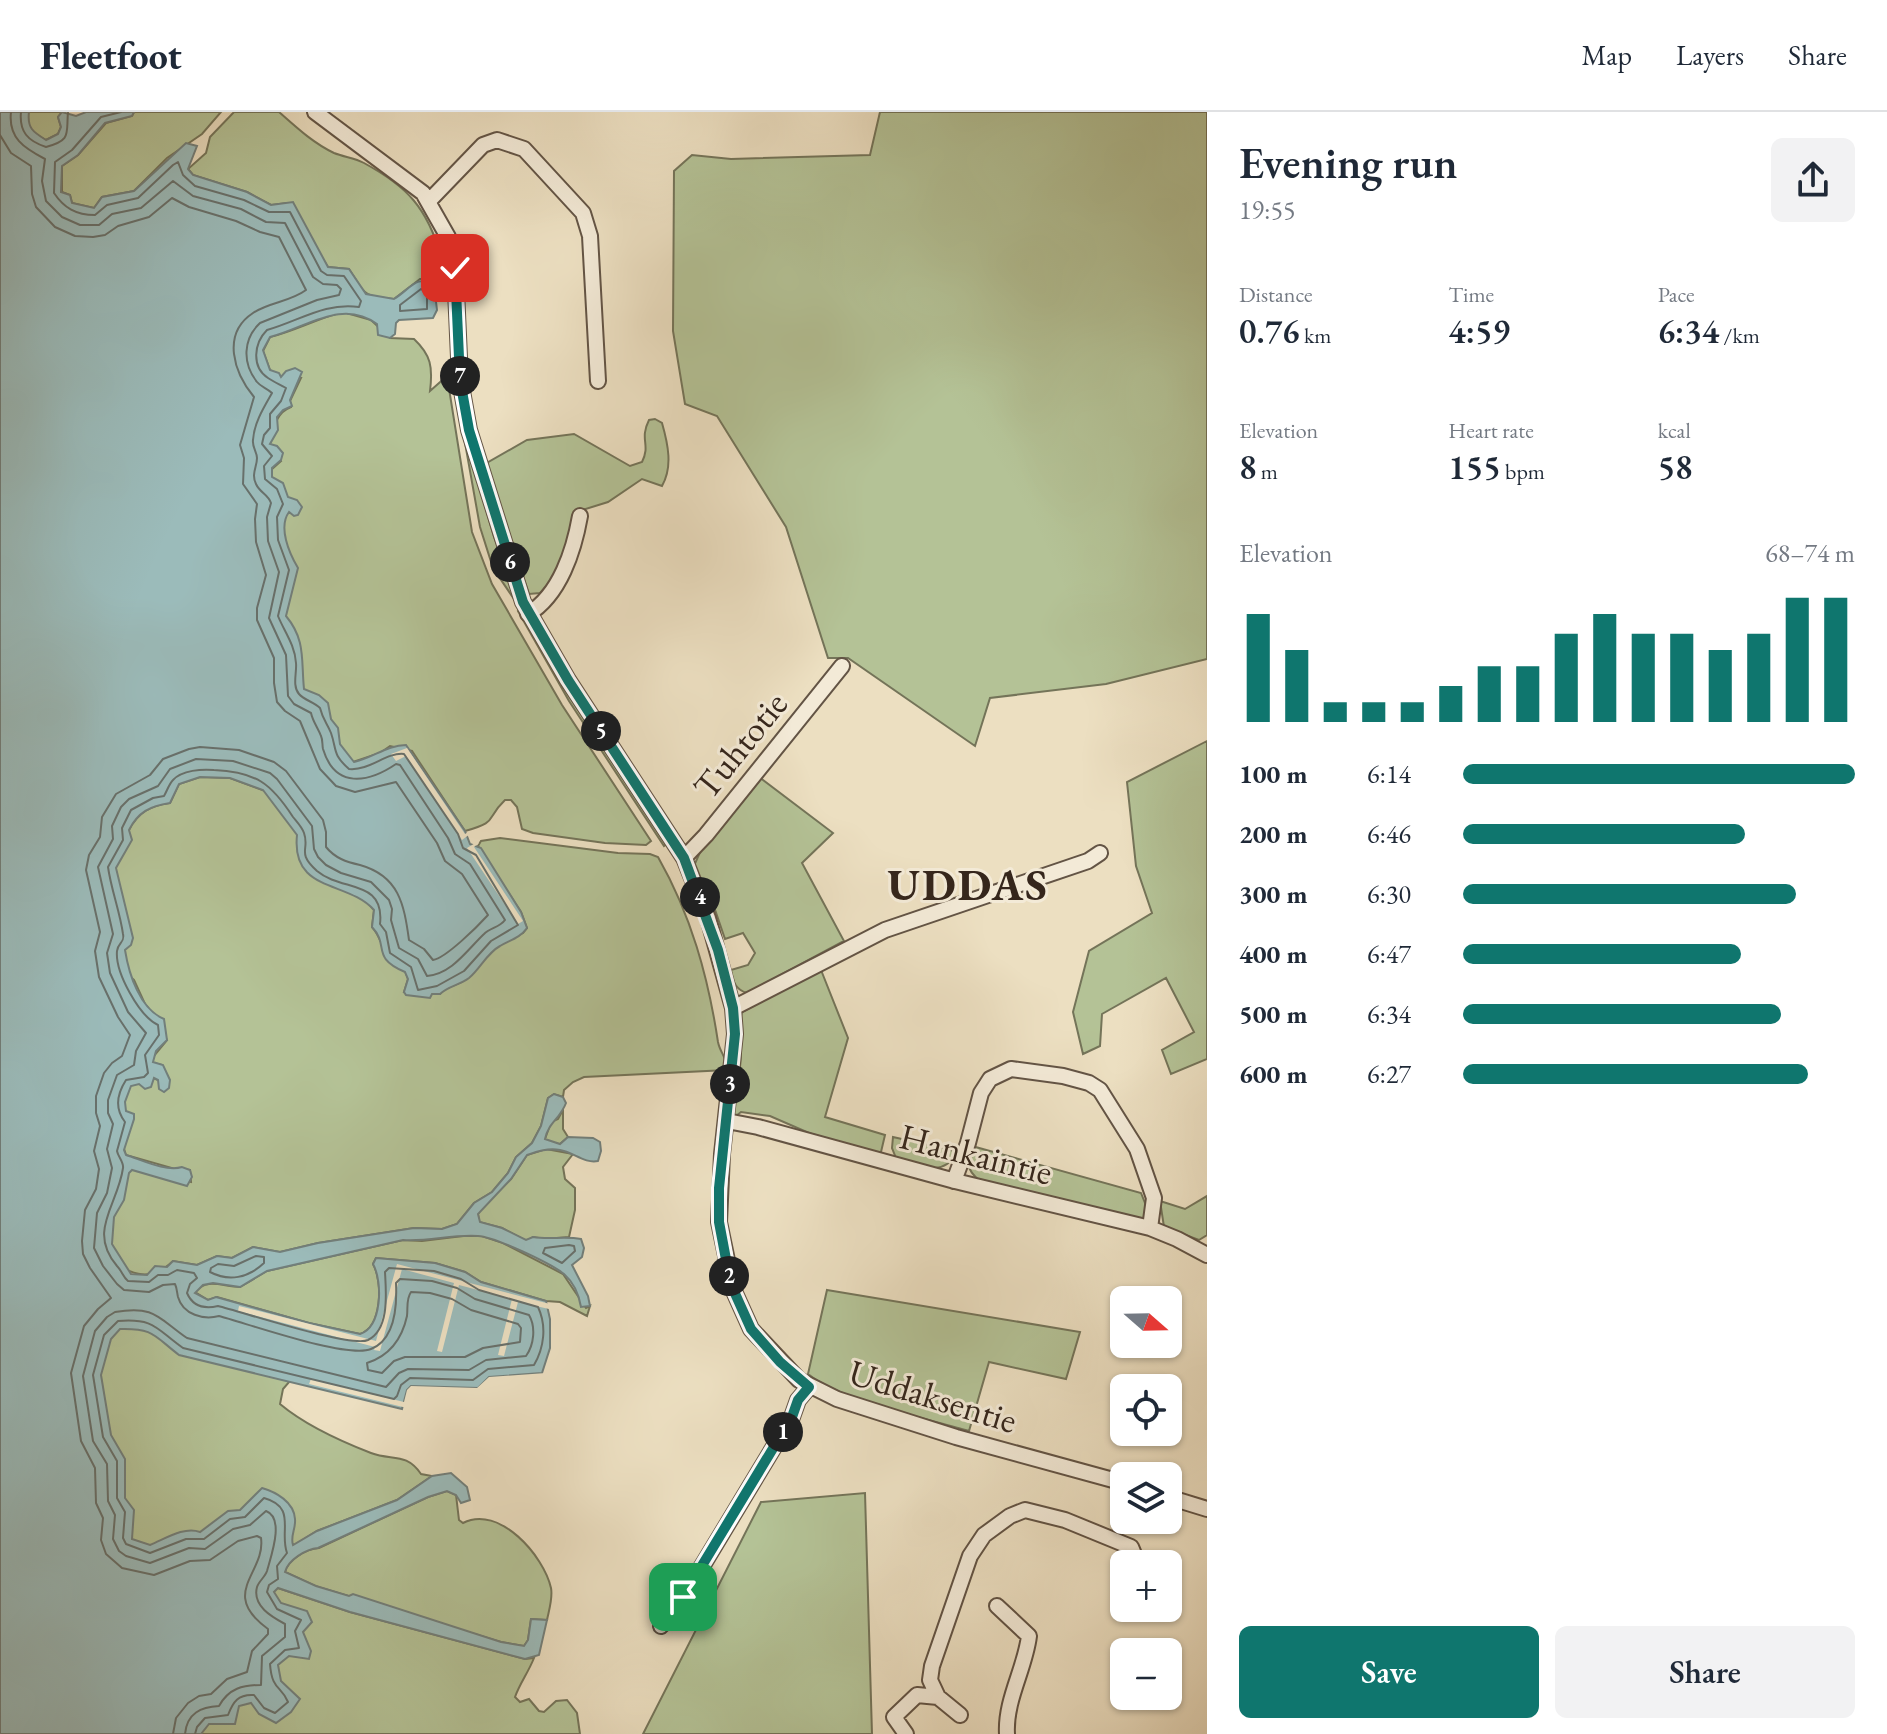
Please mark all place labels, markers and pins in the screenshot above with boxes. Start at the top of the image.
pin [421,234,489,302]
pin: 7 [440,356,480,396]
pin: 6 [490,542,530,582]
pin: 5 [581,711,621,751]
pin: 4 [680,877,720,917]
pin: 3 [710,1064,750,1104]
pin: 2 [709,1256,749,1296]
pin: 1 [763,1412,803,1452]
pin [649,1563,717,1631]

